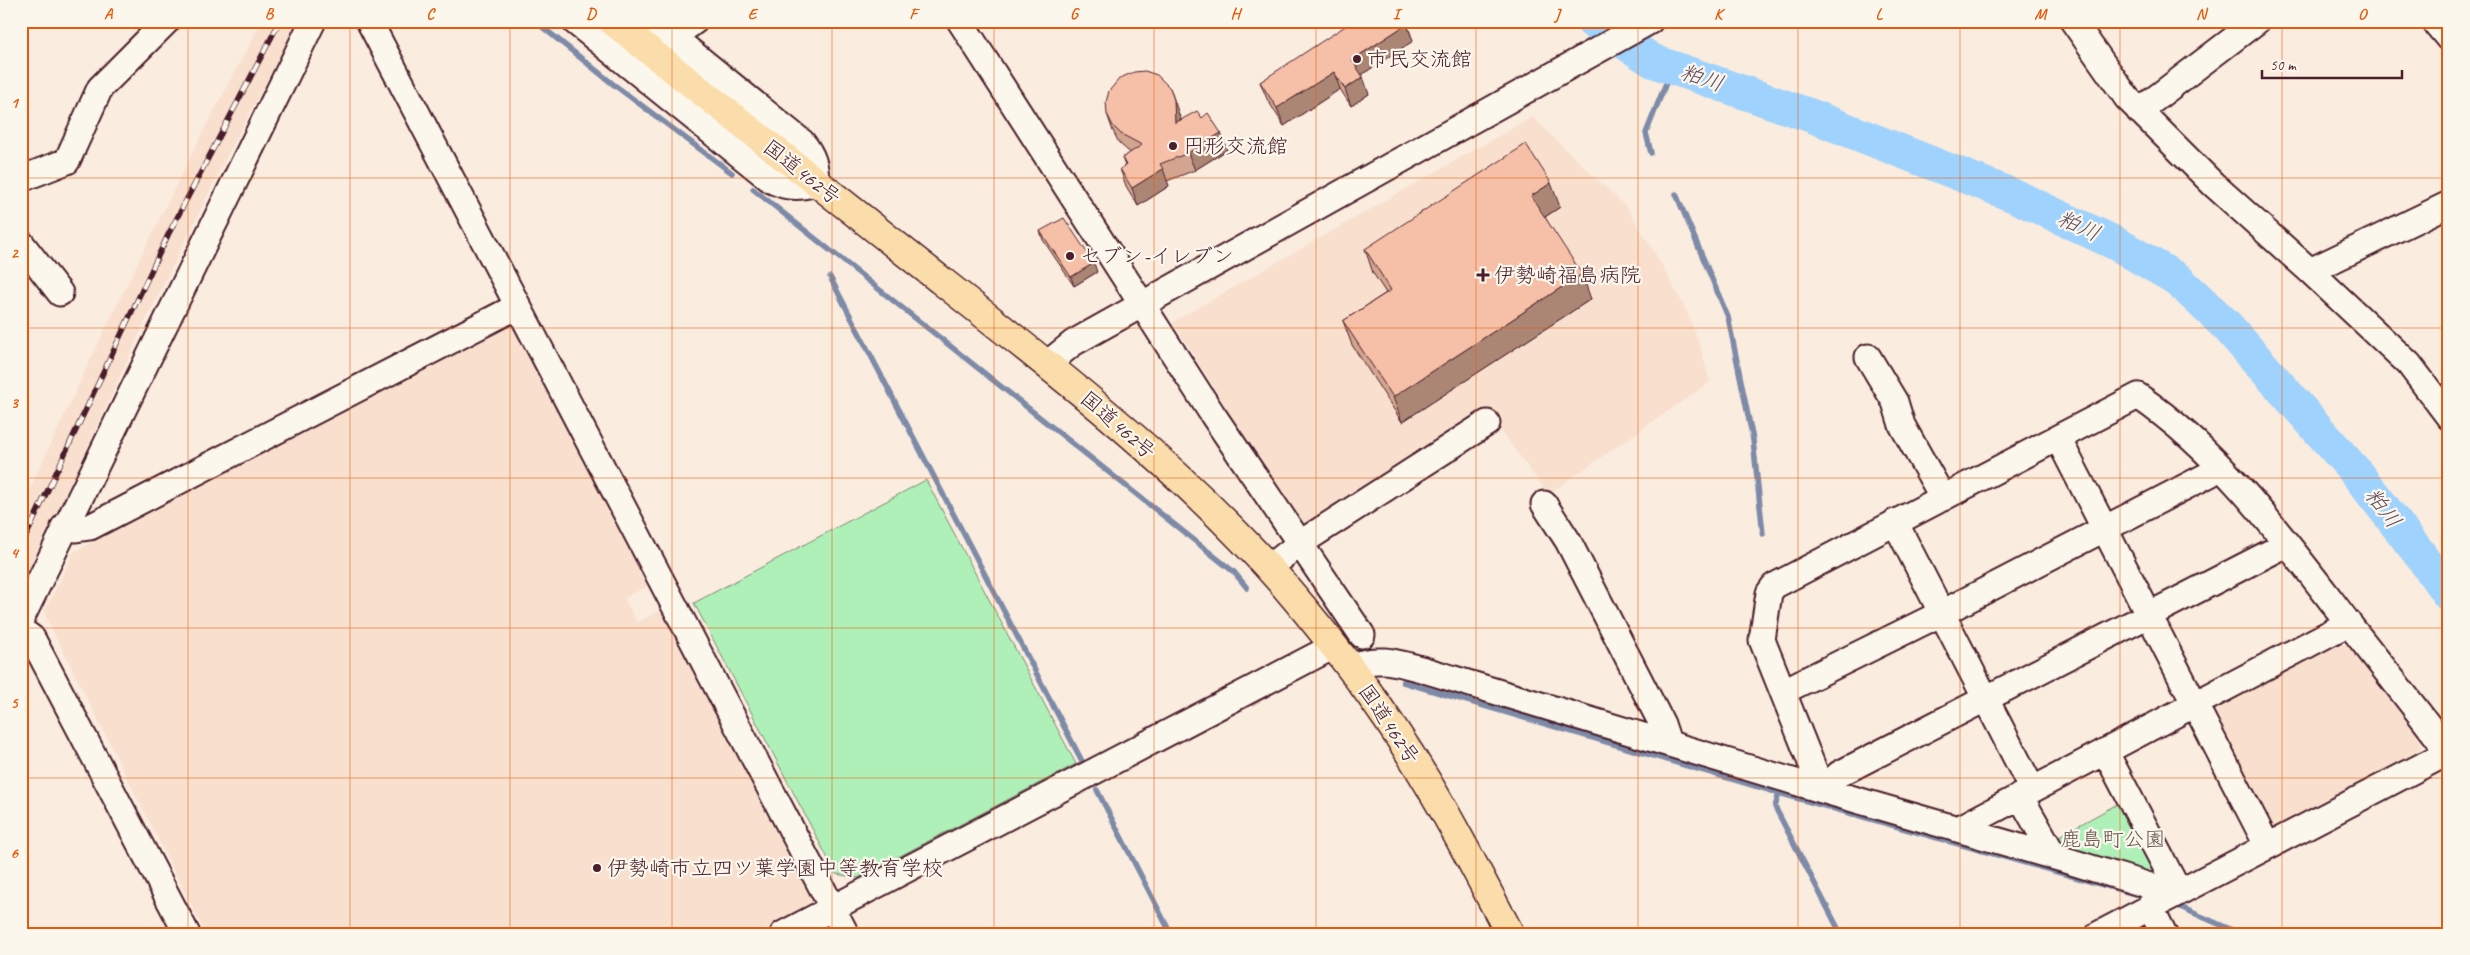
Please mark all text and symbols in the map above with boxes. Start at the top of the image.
text: A [104,4,114,24]
text: B [265,4,275,24]
text: C [426,4,436,24]
text: D [586,4,597,24]
text: E [748,4,759,24]
text: F [909,4,920,24]
text: G [1070,4,1080,24]
text: H [1230,4,1242,24]
text: I [1393,4,1403,24]
text: J [1553,4,1562,24]
text: K [1714,4,1726,24]
text: L [1876,4,1884,24]
text: M [2034,4,2048,24]
text: N [2196,4,2209,24]
text: O [2358,4,2368,24]
place label: 市民交流館 [1367,46,1472,72]
scale bar [2262,48,2402,80]
marker: 市民交流館 [1351,53,1363,65]
text: 50 m [2270,56,2297,75]
water label: 粕川 [1677,58,1727,98]
text: 1 [10,93,19,113]
place label: 円形交流館 [1183,133,1288,159]
street label: 国道462号 [758,134,846,210]
marker: 円形交流館 [1167,140,1179,152]
water label: 粕川 [2053,204,2105,248]
text: 2 [10,243,19,263]
place label: セブン-イレブン [1080,243,1234,269]
marker: セブン-イレブン [1064,250,1076,262]
place label: 伊勢崎福島病院 [1494,262,1641,288]
marker: 伊勢崎福島病院 [1476,268,1490,282]
street label: 国道462号 [1075,385,1161,465]
text: 3 [10,393,19,413]
water label: 粕川 [2359,482,2407,534]
text: 4 [10,543,19,563]
street label: 国道462号 [1353,679,1425,769]
text: 5 [11,693,20,713]
park label: 鹿島町公園 [2061,826,2166,852]
text: 6 [10,843,19,863]
place label: 伊勢崎市立四ツ葉学園中等教育学校 [607,855,943,881]
marker: 伊勢崎市立四ツ葉学園中等教育学校 [591,862,603,874]

